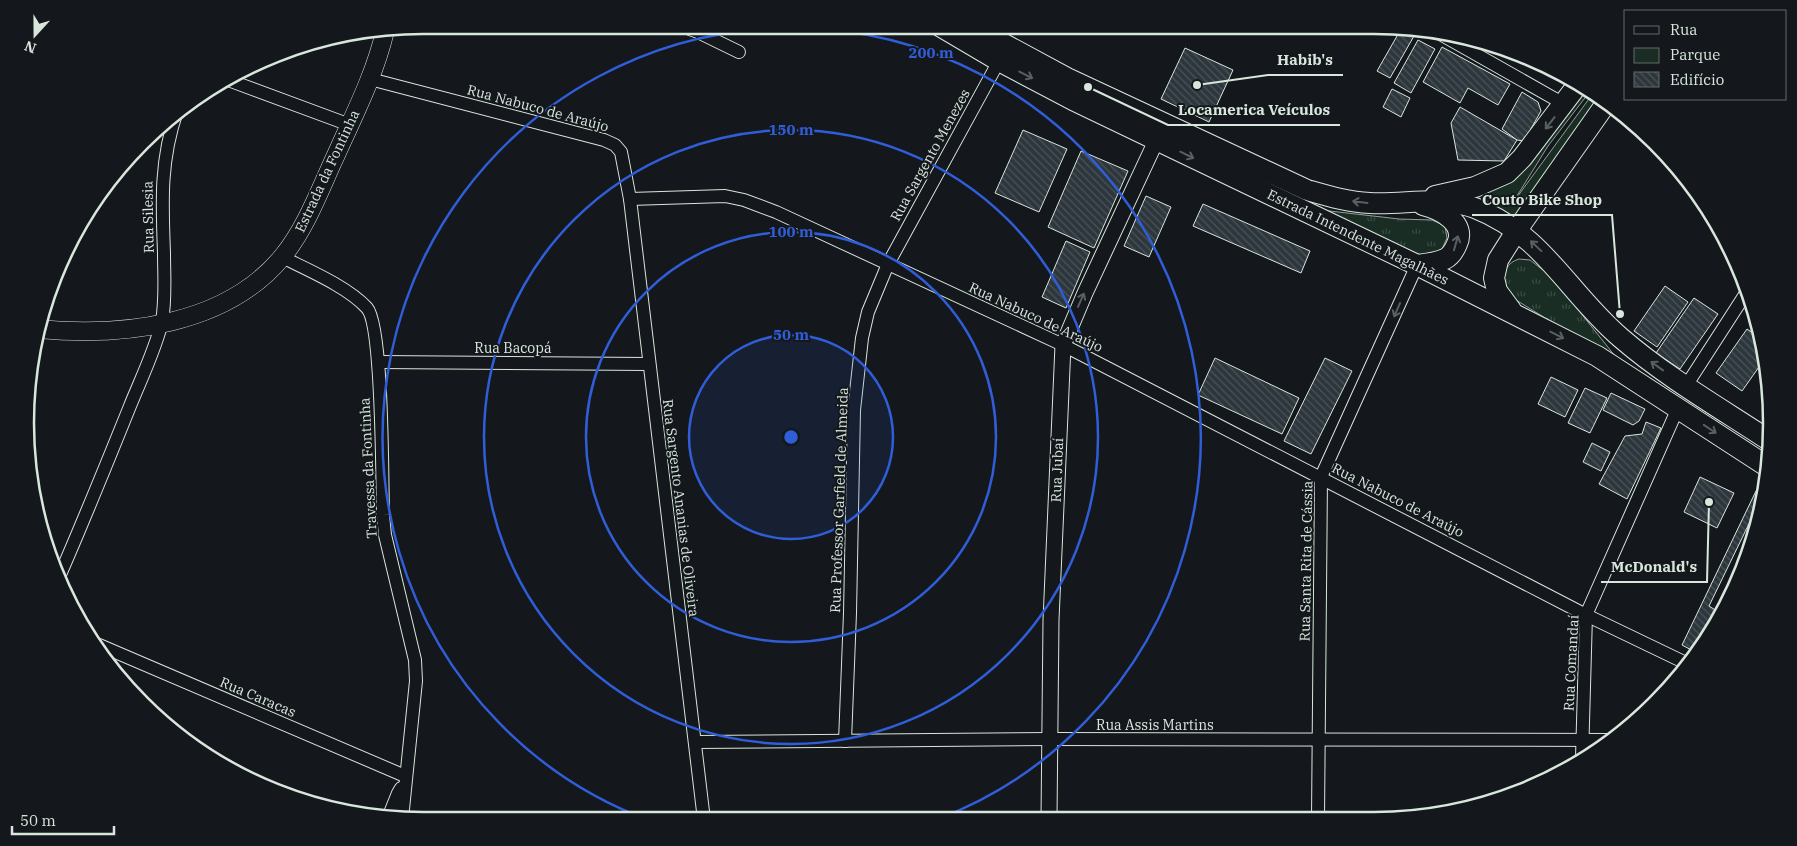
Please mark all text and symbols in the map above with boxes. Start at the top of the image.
north arrow [10,10,60,60]
legend [1624,10,1787,100]
text: Rua [1670,20,1697,39]
text: N [22,37,39,58]
text: 200 m [908,43,954,62]
callout: Habib's [1268,45,1343,75]
text: Parque [1670,45,1720,64]
text: Habib's [1277,50,1333,69]
one-way arrow [1018,70,1033,80]
text: Edifício [1670,70,1724,89]
street label: Rua Nabuco de Araújo [465,80,611,136]
street label: Rua Sargento Menezes [886,86,974,224]
callout: Locamerica Veículos [1168,95,1340,125]
text: Locamerica Veículos [1178,100,1330,119]
street label: Estrada da Fontinha [291,107,363,235]
one-way arrow [1544,116,1555,129]
text: 150 m [768,120,814,139]
one-way arrow [1179,151,1194,160]
street label: Rua Silesia [138,180,158,253]
street label: Estrada Intendente Magalhães [1264,185,1452,289]
callout: Couto Bike Shop [1472,185,1612,215]
text: Couto Bike Shop [1482,190,1602,209]
one-way arrow [1352,197,1368,207]
text: 100 m [768,222,814,241]
one-way arrow [1452,236,1462,252]
one-way arrow [1529,240,1542,252]
street label: Rua Nabuco de Araújo [966,278,1106,356]
one-way arrow [1077,293,1087,308]
one-way arrow [1392,302,1402,317]
text: 50 m [773,325,809,344]
one-way arrow [1549,331,1564,340]
street label: Rua Bacopá [474,339,552,357]
one-way arrow [1651,360,1664,371]
street label: Rua Professor Garfield de Almeida [826,387,852,613]
street label: Travessa da Fontinha [355,397,381,539]
street label: Rua Sargento Ananias de Oliveira [659,398,703,618]
one-way arrow [1703,425,1717,435]
centre of rings [782,428,800,446]
street label: Rua Jubaí [1047,437,1067,503]
street label: Rua Nabuco de Araújo [1329,459,1467,541]
street label: Rua Santa Rita de Cássia [1296,480,1316,641]
callout: McDonald's [1601,552,1707,582]
text: McDonald's [1611,557,1697,576]
street label: Rua Comandaí [1559,614,1583,712]
street label: Rua Caracas [217,673,299,721]
street label: Rua Assis Martins [1096,716,1214,734]
scale bar [12,804,115,836]
text: 50 m [20,811,56,830]

